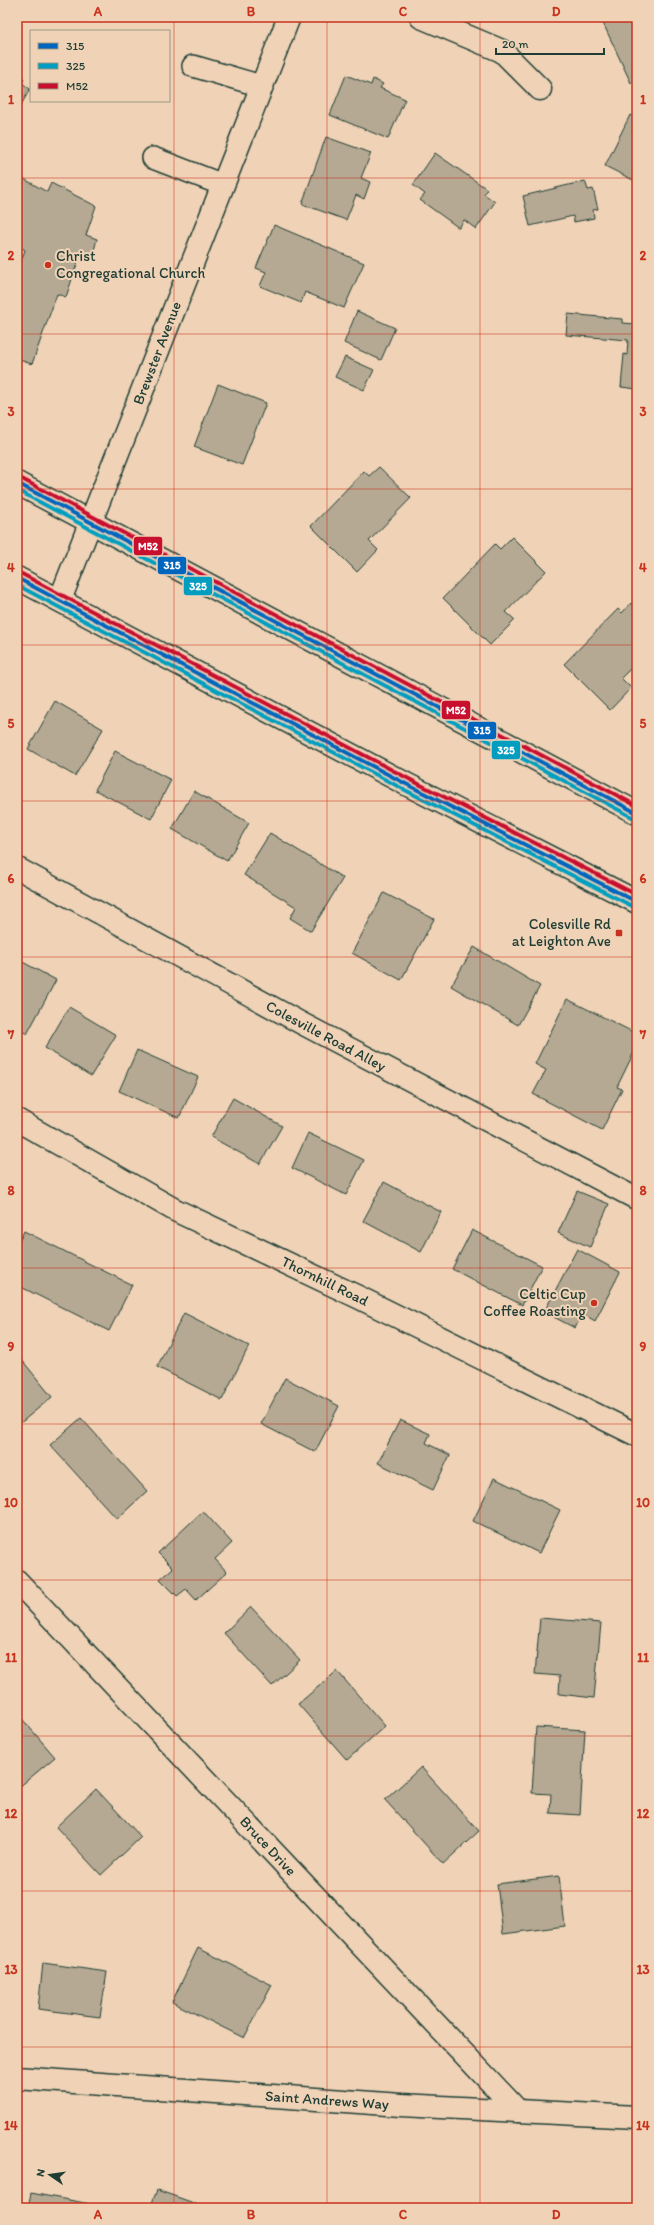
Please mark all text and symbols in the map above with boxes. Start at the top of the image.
text: A [93,4,103,19]
text: B [247,4,256,19]
text: C [399,4,408,19]
text: D [552,4,561,19]
legend [30,30,170,102]
scale bar [496,30,604,56]
text: 20 m [502,37,529,51]
text: 315 [66,39,84,53]
text: 325 [66,59,85,73]
text: M52 [66,79,89,93]
text: 1 [8,92,14,107]
text: 1 [640,92,646,107]
place label: Christ Congregational Church [56,247,206,282]
text: 2 [8,248,15,263]
text: 2 [640,248,647,263]
marker: Christ Congregational Church [43,260,53,270]
street label: Brewster Avenue [129,299,185,407]
text: 3 [7,404,15,419]
text: 3 [639,404,647,419]
line badge: M52 [133,536,163,556]
text: M52 [138,540,158,553]
line badge: 315 [157,556,187,575]
text: 315 [164,559,181,572]
text: 4 [7,560,15,575]
text: 4 [639,560,647,575]
line badge: 325 [183,576,213,596]
text: 325 [189,580,207,593]
line badge: M52 [441,700,471,720]
text: M52 [446,704,466,717]
text: 5 [8,716,15,731]
text: 5 [640,716,647,731]
line badge: 315 [467,721,497,740]
text: 315 [474,724,491,737]
line badge: 325 [491,740,521,760]
text: 325 [497,744,515,757]
text: 6 [8,871,15,886]
text: 6 [640,871,647,886]
place label: Colesville Rd at Leighton Ave [512,915,611,950]
marker: Colesville Rd at Leighton Ave [614,928,624,938]
street label: Colesville Road Alley [263,997,389,1075]
text: 7 [7,1027,15,1042]
text: 7 [639,1027,647,1042]
text: 8 [7,1183,15,1198]
text: 8 [639,1183,647,1198]
street label: Thornhill Road [278,1252,372,1310]
place label: Celtic Cup Coffee Roasting [483,1285,586,1320]
marker: Celtic Cup Coffee Roasting [589,1298,599,1308]
text: 9 [8,1339,15,1354]
text: 9 [640,1339,647,1354]
text: 10 [4,1495,18,1510]
text: 10 [636,1495,650,1510]
text: 11 [5,1650,17,1665]
text: 11 [637,1650,649,1665]
text: 12 [5,1806,18,1821]
text: 12 [637,1806,650,1821]
street label: Bruce Drive [236,1813,300,1879]
text: 13 [4,1962,18,1977]
text: 13 [636,1962,650,1977]
street label: Saint Andrews Way [264,2087,390,2113]
text: 14 [4,2118,18,2133]
text: 14 [636,2118,650,2133]
north arrow [30,2155,70,2195]
text: N [34,2168,48,2178]
text: A [93,2207,103,2222]
text: B [247,2207,256,2222]
text: C [399,2207,408,2222]
text: D [552,2207,561,2222]

